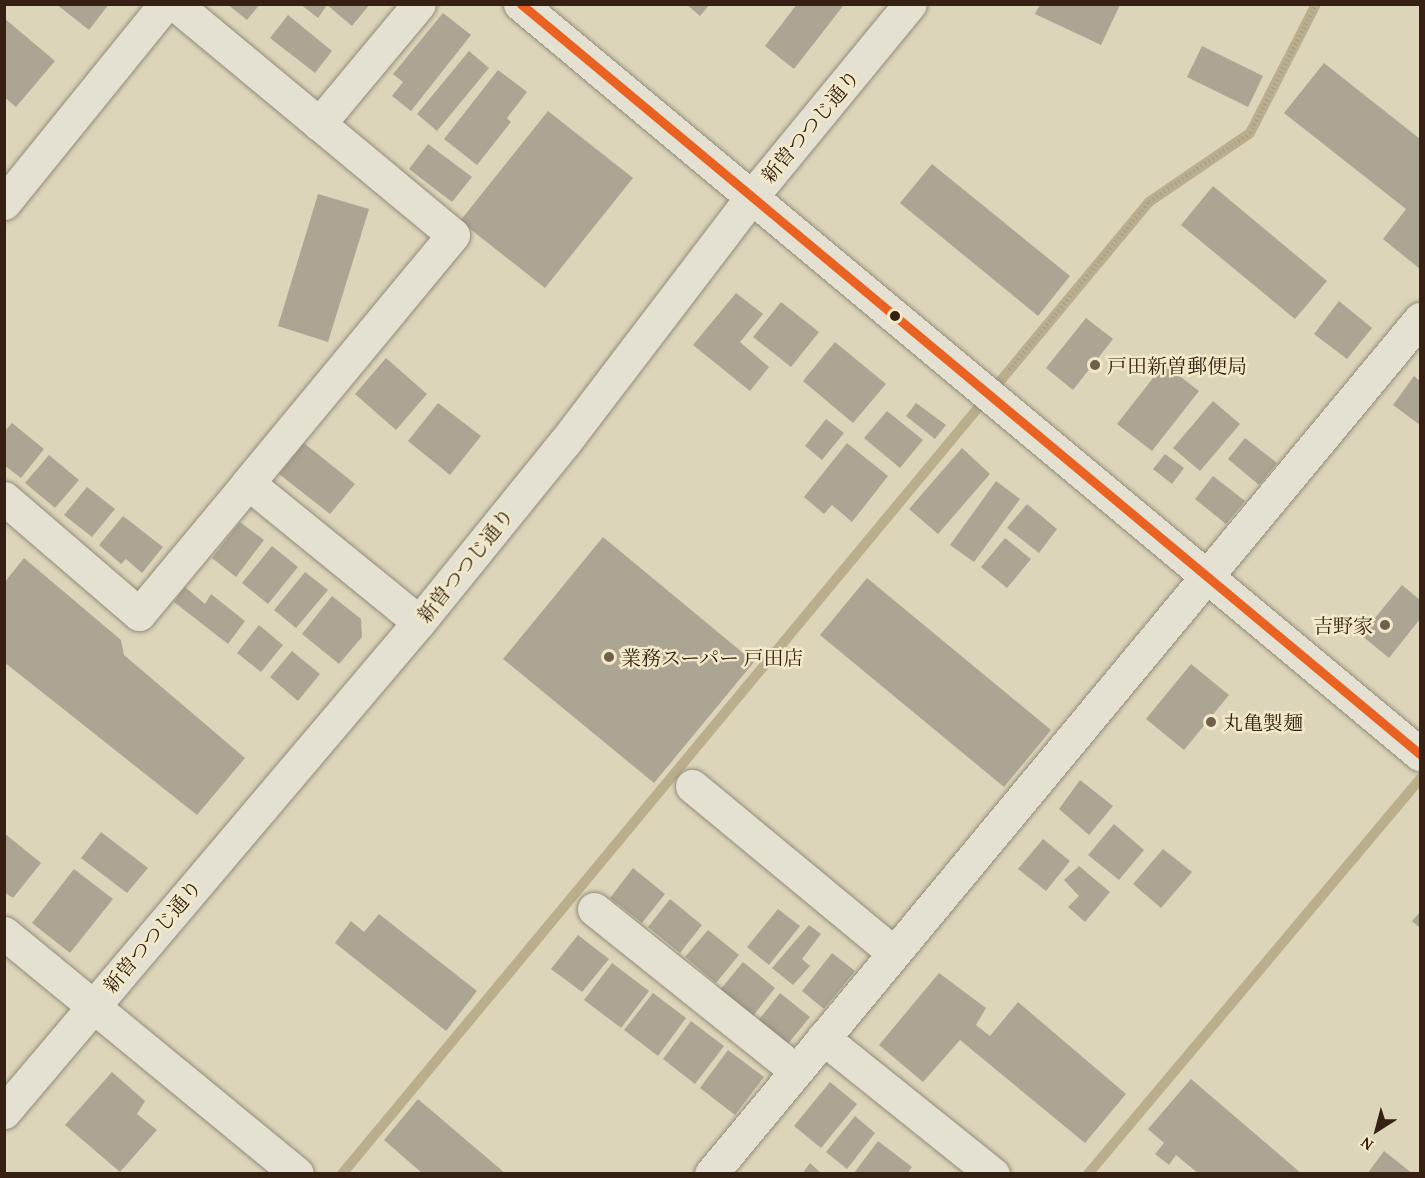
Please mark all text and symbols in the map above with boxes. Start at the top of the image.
street label: 新曽つつじ通り [756,65,864,187]
unlabelled marker [889,310,901,322]
place label: 戸田新曽郵便局 [1107,353,1247,377]
marker: 戸田新曽郵便局 [1088,358,1102,372]
street label: 新曽つつじ通り [412,503,518,627]
place label: 吉野家 [1313,613,1373,637]
marker: 吉野家 [1378,618,1392,632]
place label: 業務スーパー 戸田店 [621,645,804,669]
marker: 業務スーパー 戸田店 [602,650,616,664]
place label: 丸亀製麺 [1223,710,1303,734]
marker: 丸亀製麺 [1204,715,1218,729]
street label: 新曽つつじ通り [98,875,206,997]
north arrow [1347,1100,1407,1160]
text: N [1355,1132,1378,1157]

